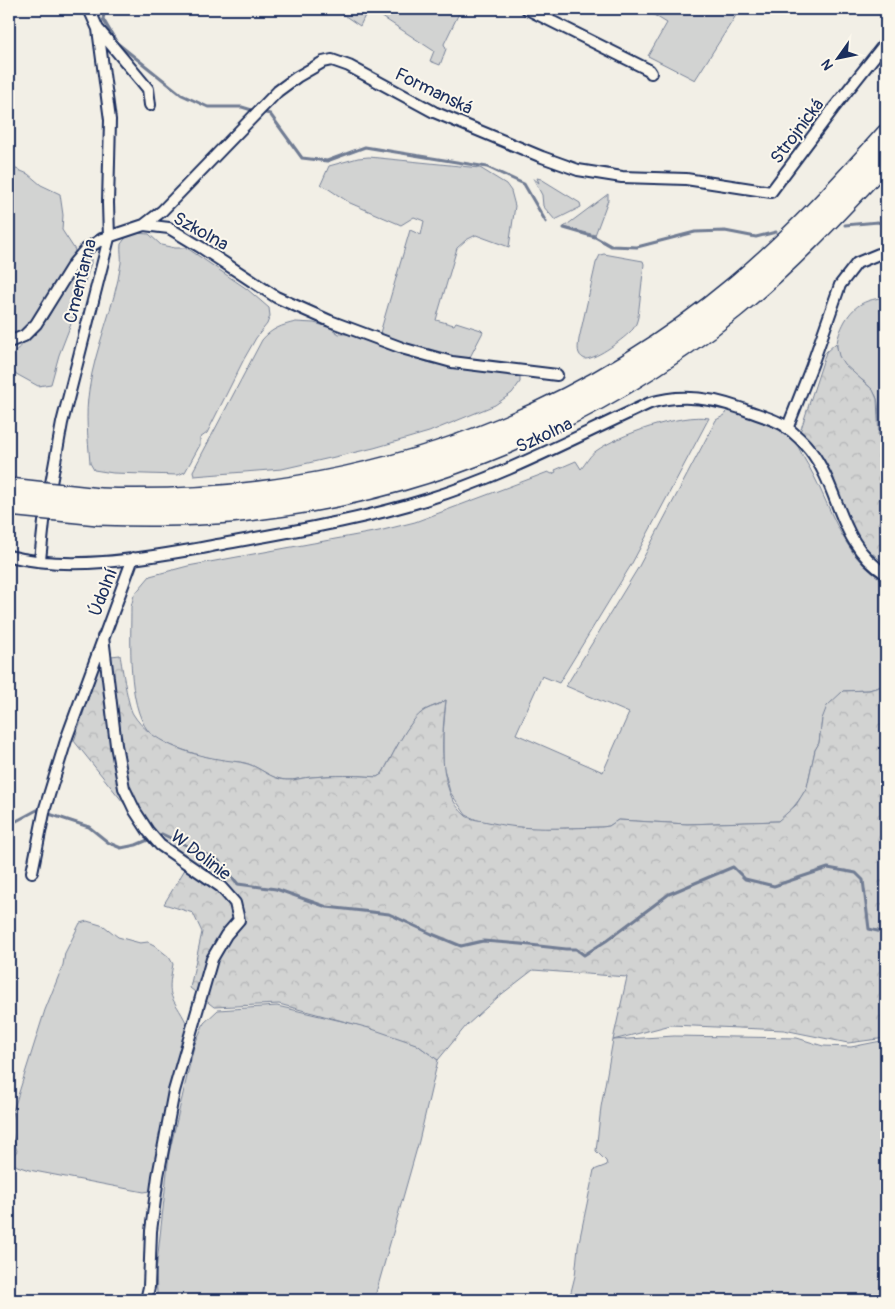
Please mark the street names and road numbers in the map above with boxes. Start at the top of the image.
street label: Formanská [391,63,476,120]
street label: Strojnická [765,94,829,169]
street label: Szkolna [169,207,233,256]
street label: Cmentarna [59,237,102,326]
street label: Szkolna [512,412,576,459]
street label: Údolní [84,565,123,619]
street label: W Dolinie [166,825,236,886]

